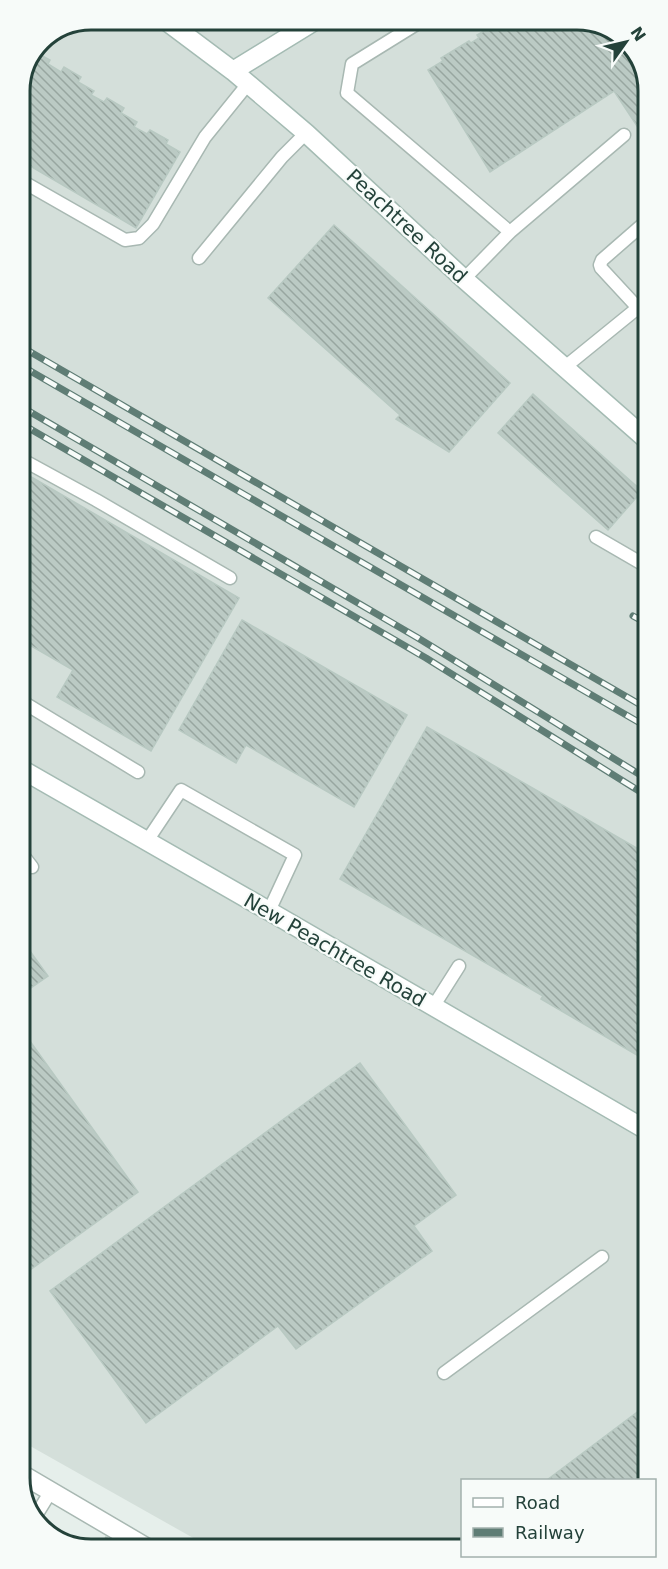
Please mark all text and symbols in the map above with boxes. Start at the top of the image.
north arrow [596,12,656,72]
text: N [626,23,650,45]
street label: Peachtree Road [342,164,472,288]
street label: New Peachtree Road [240,888,430,1012]
legend [461,1479,656,1557]
text: Road [515,1492,560,1513]
text: Railway [515,1522,585,1543]

